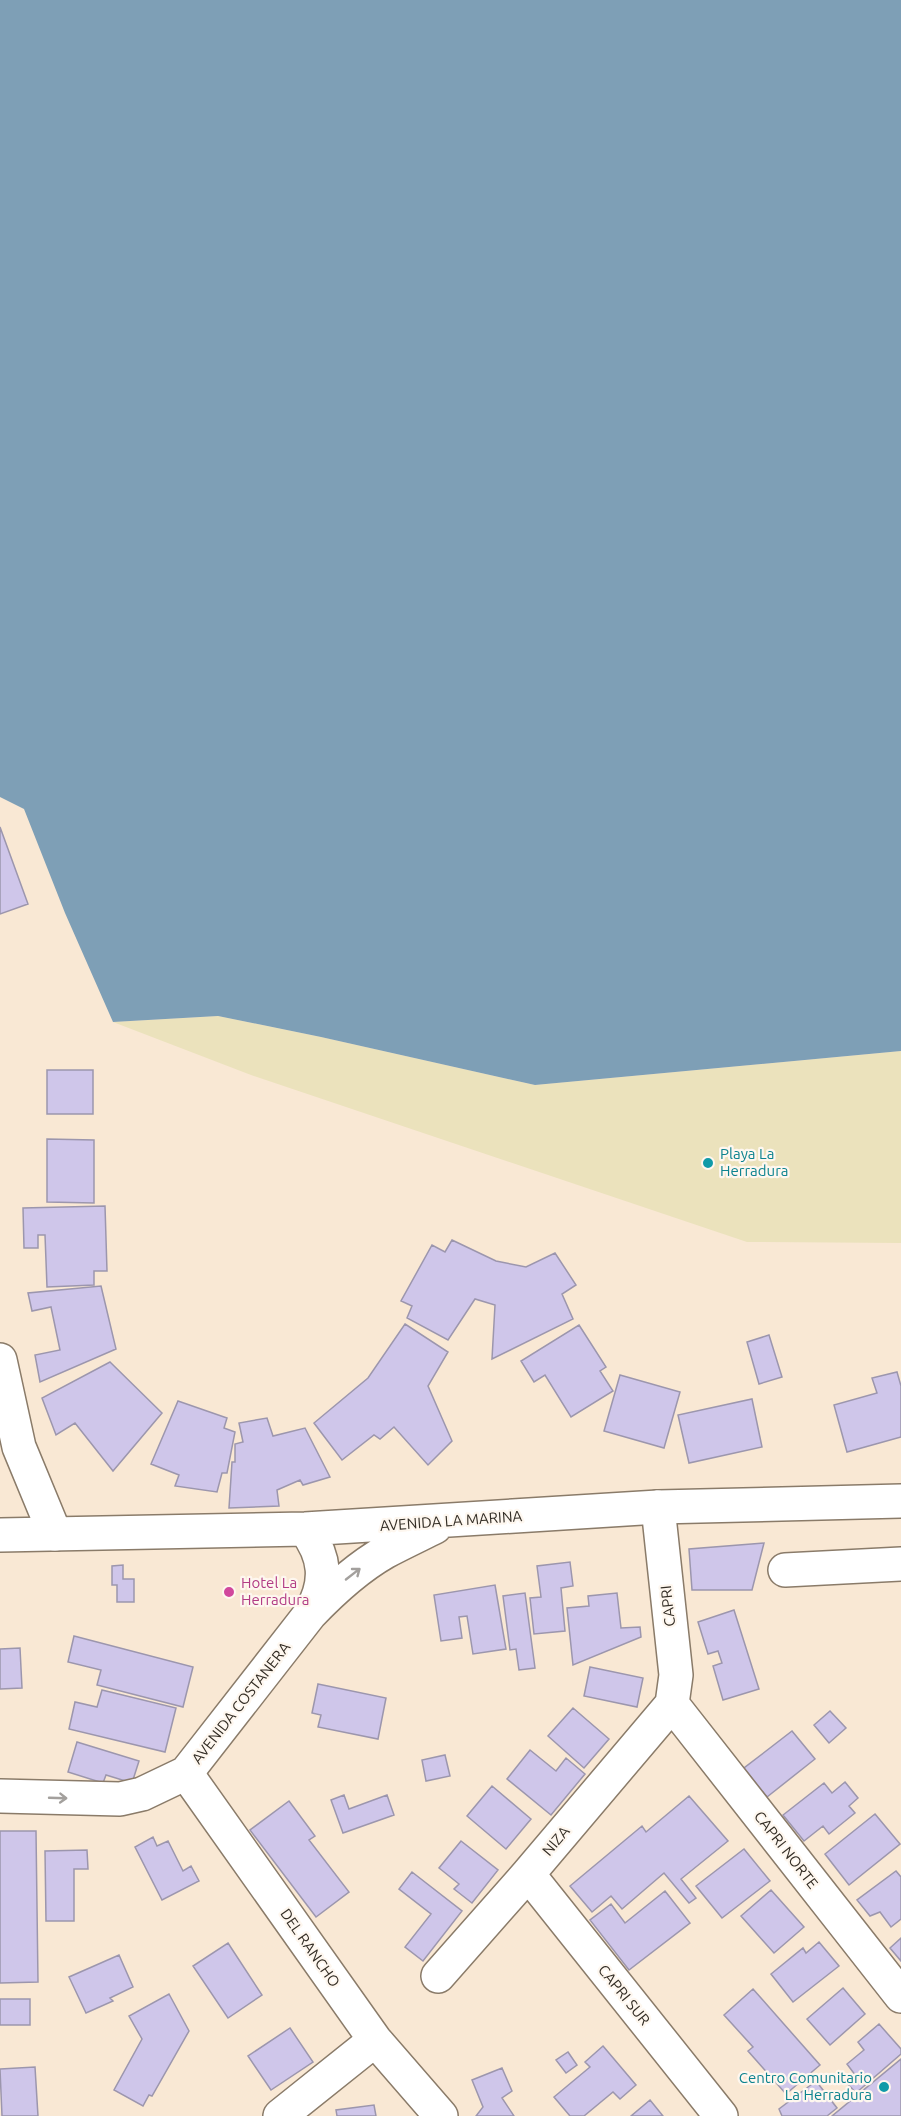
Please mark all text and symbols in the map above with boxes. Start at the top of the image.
place label: Playa La Herradura [720,1145,789,1179]
marker: Playa La Herradura [701,1156,715,1170]
street label: AVENIDA LA MARINA [379,1507,523,1534]
one-way arrow [345,1568,361,1581]
place label: Hotel La Herradura [241,1574,310,1608]
marker: Hotel La Herradura [222,1585,236,1599]
street label: CAPRI [657,1585,678,1628]
street label: AVENIDA COSTANERA [188,1638,293,1767]
one-way arrow [48,1792,68,1803]
street label: CAPRI NORTE [751,1808,822,1892]
street label: NIZA [538,1822,573,1859]
street label: DEL RANCHO [277,1905,344,1990]
street label: CAPRI SUR [595,1961,654,2028]
place label: Centro Comunitario La Herradura [739,2069,872,2103]
marker: Centro Comunitario La Herradura [877,2080,891,2094]

